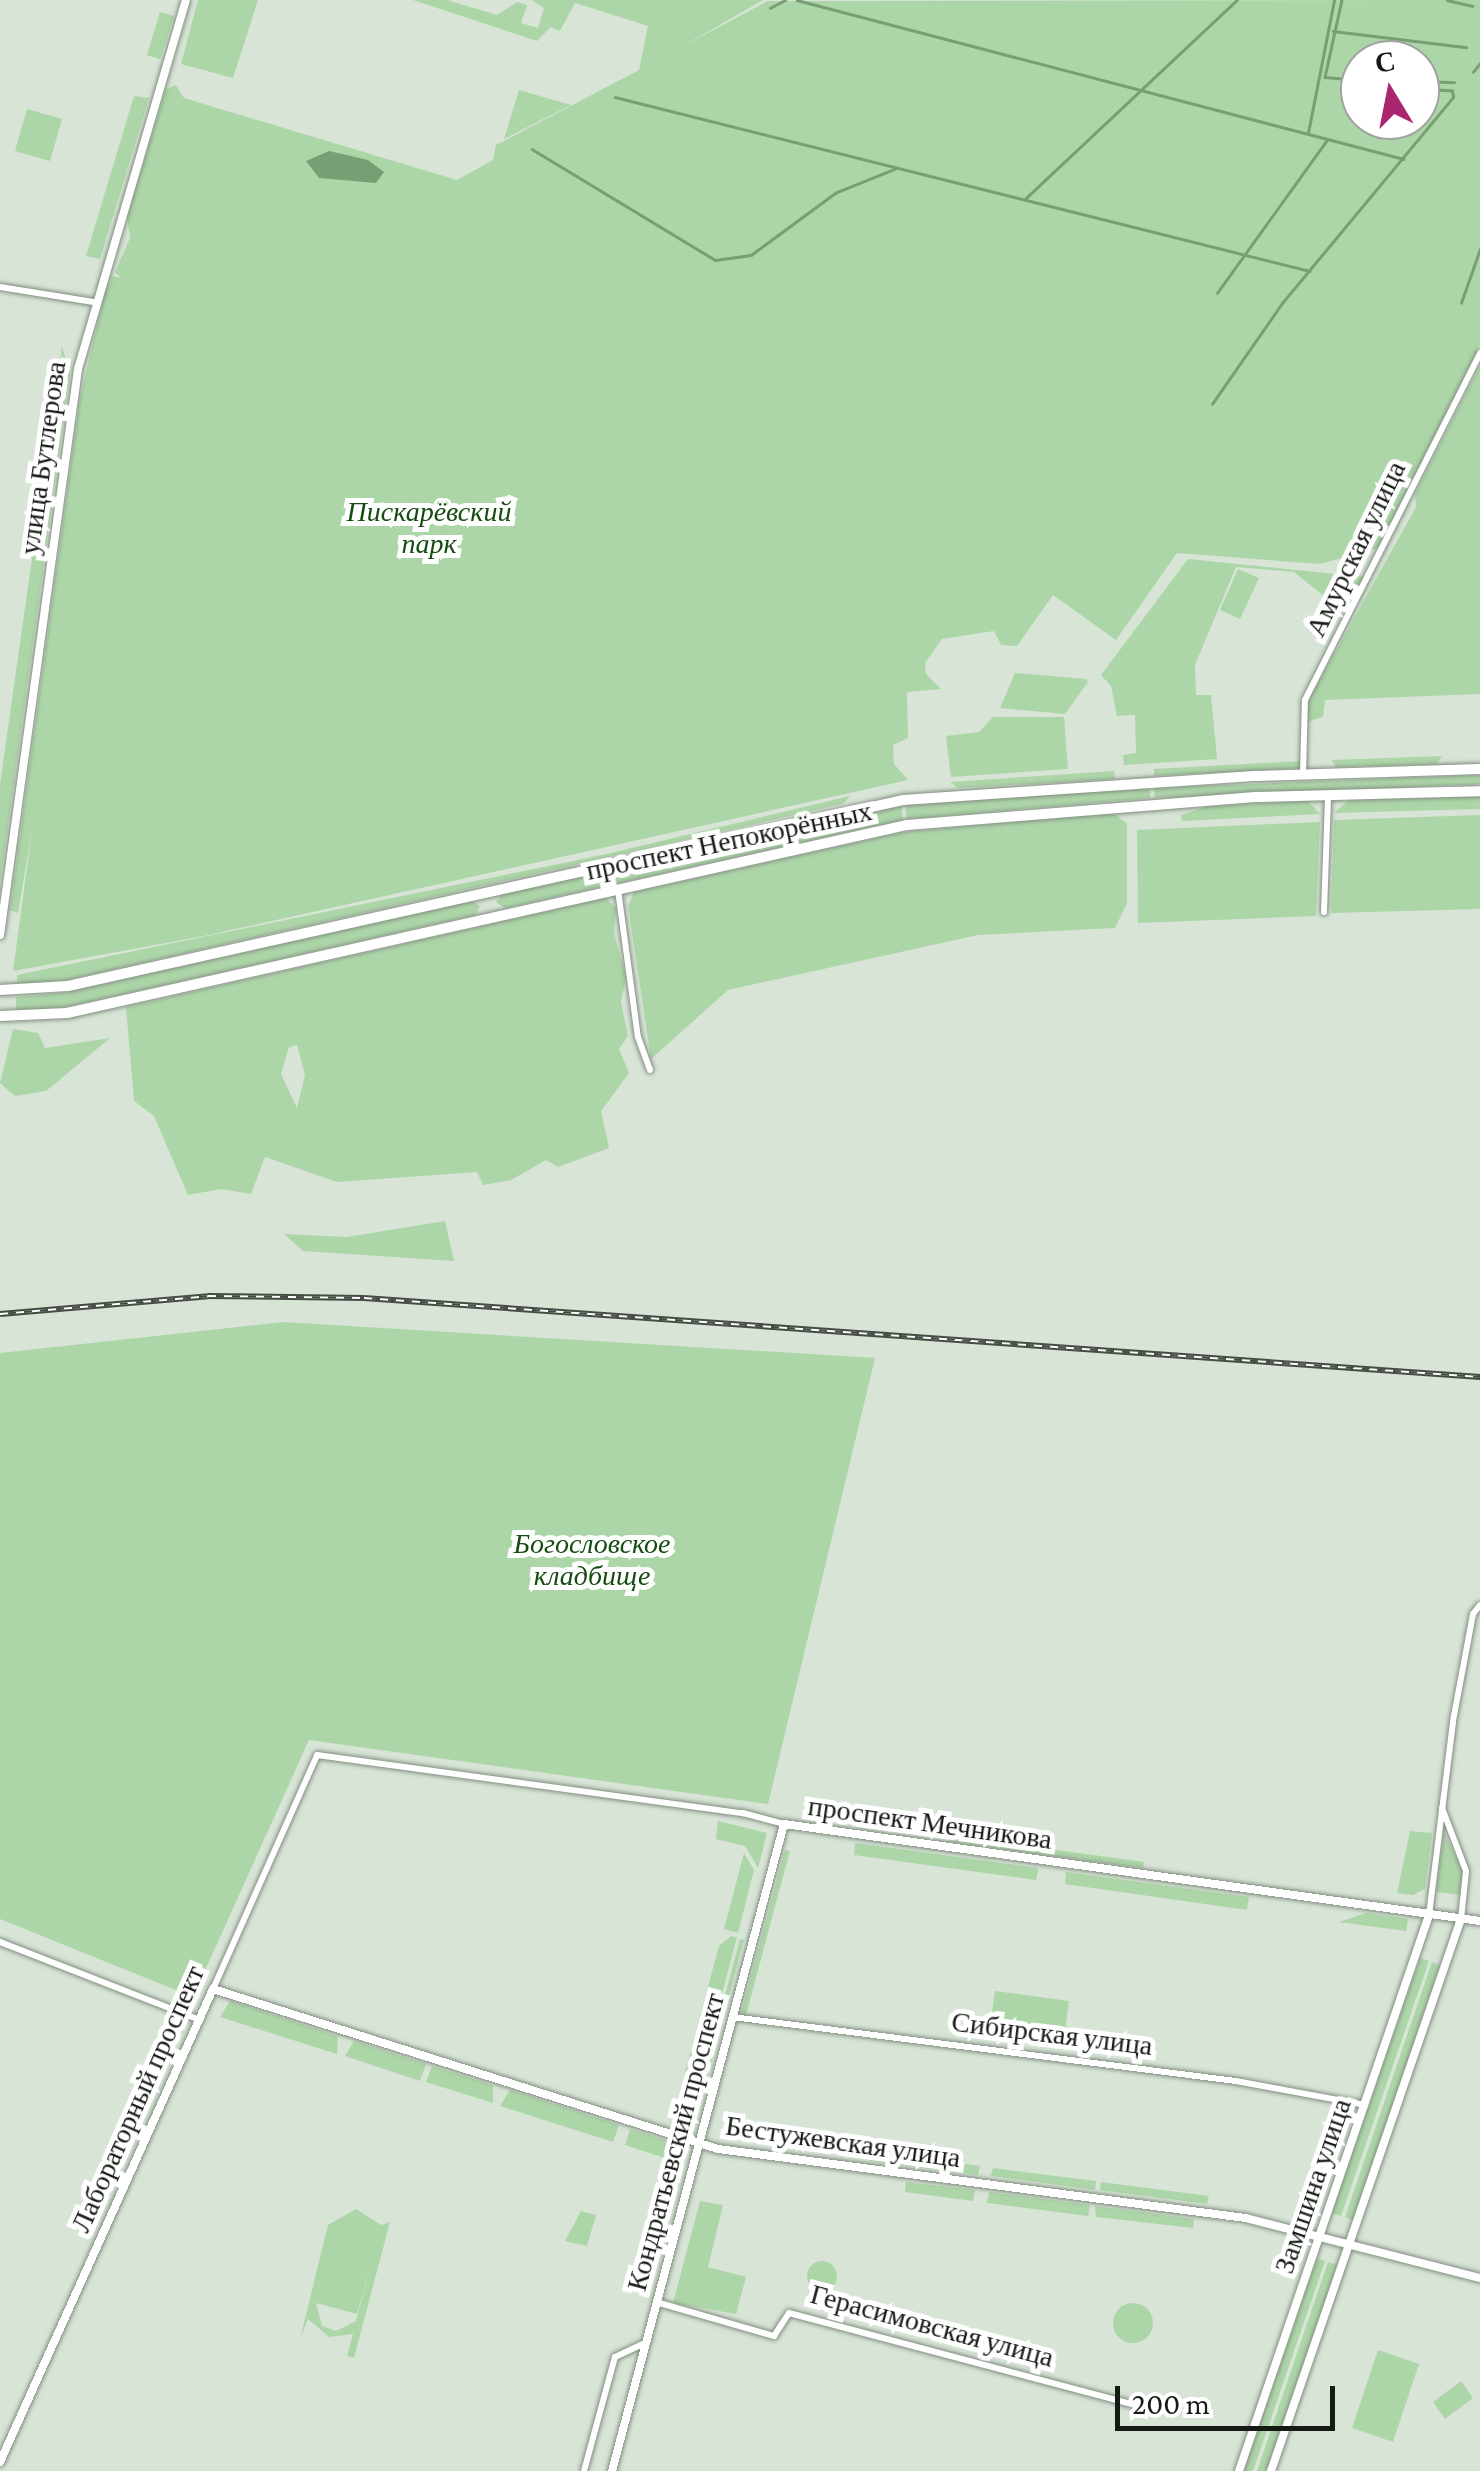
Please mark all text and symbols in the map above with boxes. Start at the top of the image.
north arrow [1340,40,1440,140]
text: С [1372,45,1398,79]
street label: улица Бутлерова [13,359,73,557]
street label: Амурская улица [1299,456,1413,642]
park label: Пискарёвский парк [347,495,511,561]
street label: проспект Непокорённых [583,794,875,888]
park label: Богословское кладбище [513,1527,671,1593]
street label: проспект Мечникова [806,1789,1054,1857]
street label: Лабораторный проспект [64,1960,212,2238]
street label: Кондратьевский проспект [620,1989,732,2295]
street label: Сибирская улица [950,2005,1154,2063]
street label: Замшина улица [1267,2094,1359,2278]
street label: Бестужевская улица [723,2109,963,2175]
street label: Герасимовская улица [807,2277,1057,2375]
scale bar [1120,2366,1340,2428]
text: 200 m [1132,2387,1210,2420]

